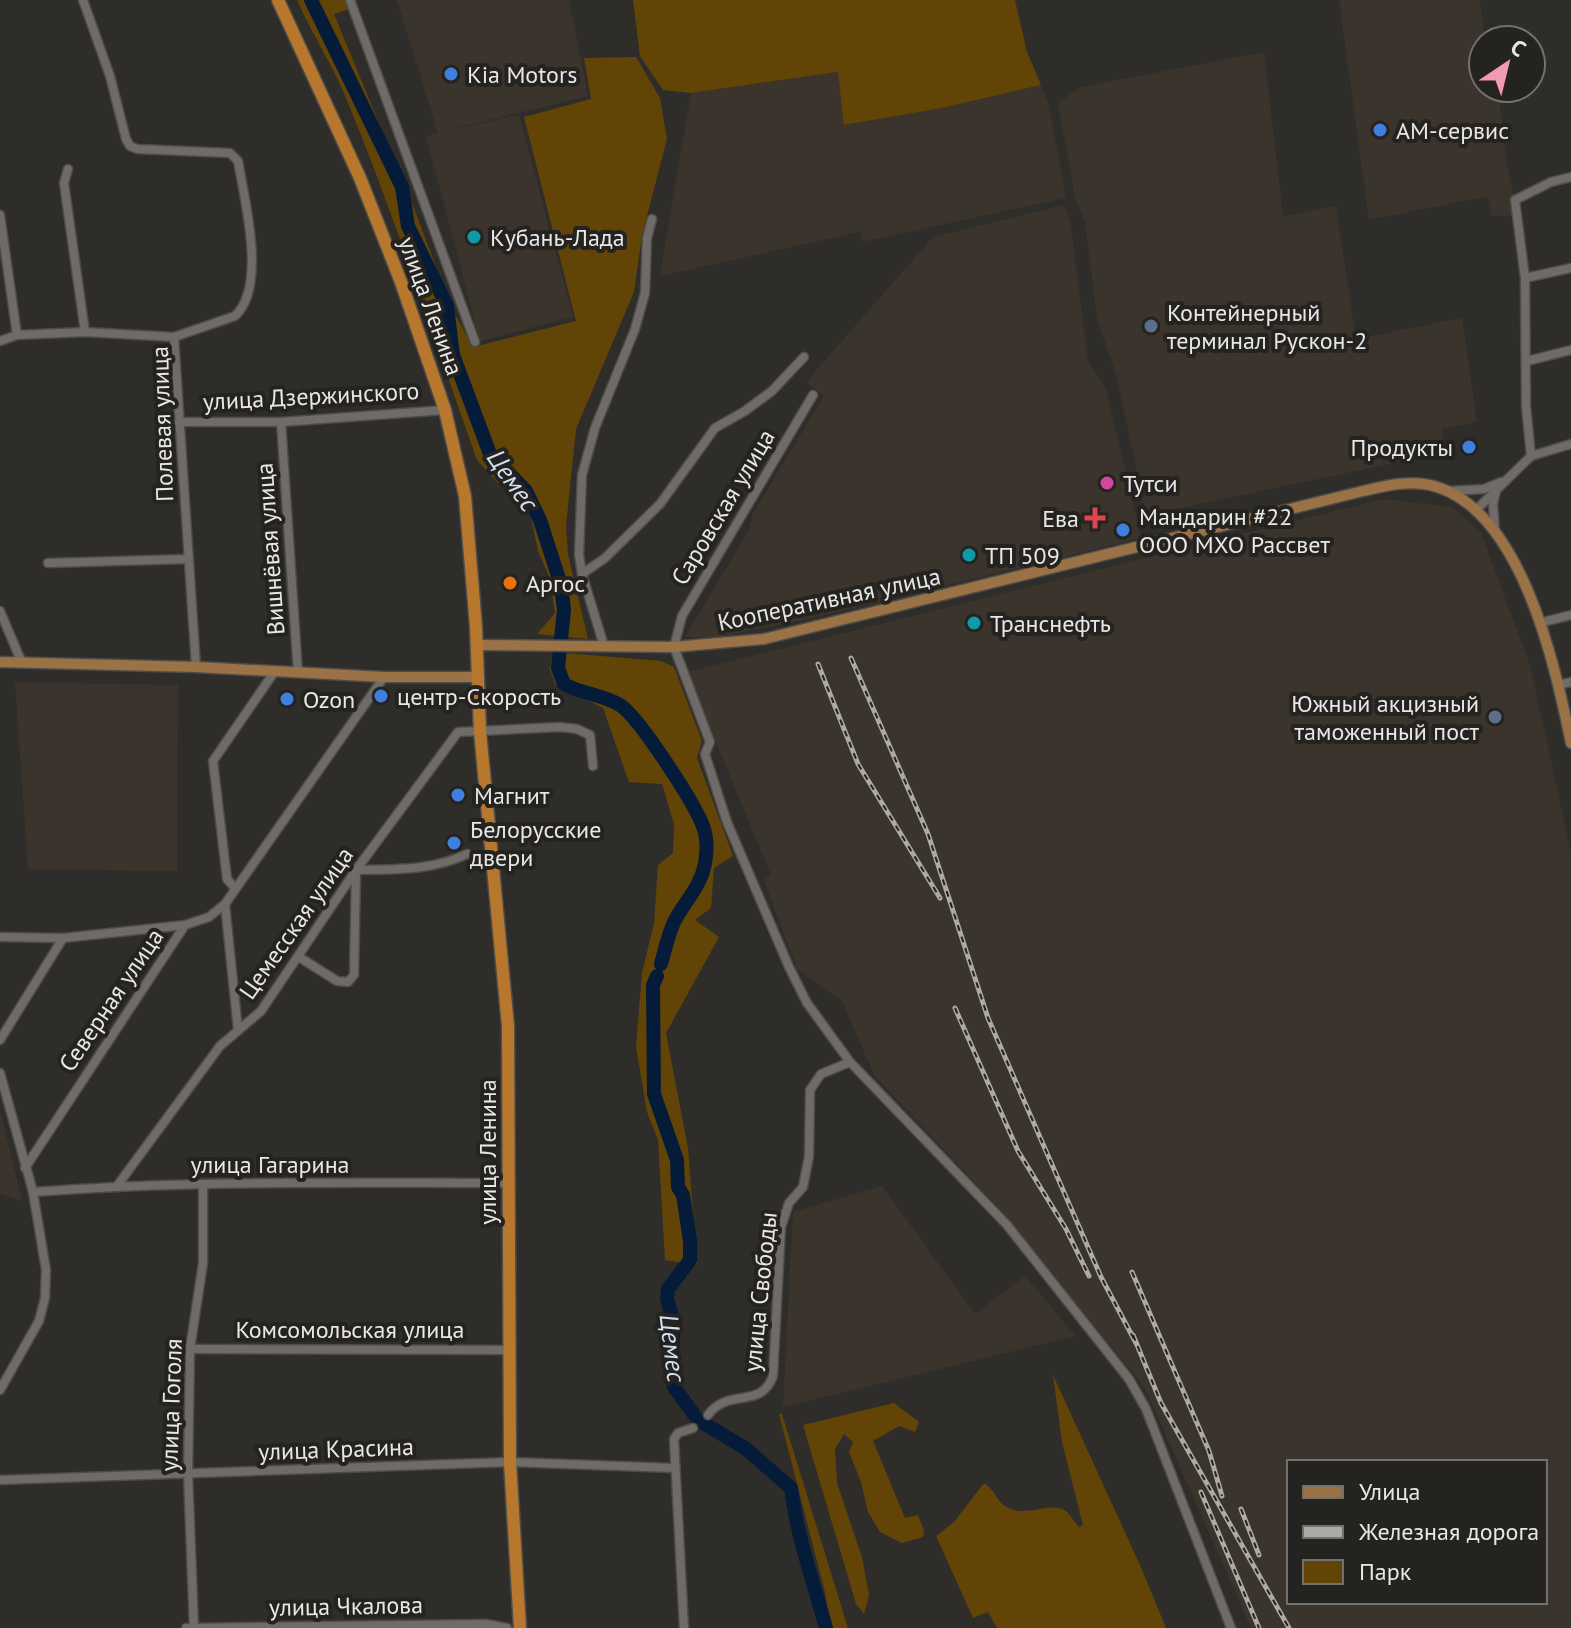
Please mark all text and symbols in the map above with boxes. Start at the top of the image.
north arrow [1467,24,1547,104]
text: С [1505,33,1532,63]
place label: Kia Motors [467,59,577,90]
marker: Kia Motors [442,65,460,83]
place label: АМ-сервис [1396,115,1509,146]
marker: АМ-сервис [1371,121,1389,139]
place label: Кубань-Лада [490,222,625,253]
marker: Кубань-Лада [465,228,483,246]
street label: улица Ленина [392,232,470,380]
place label: Контейнерный терминал Рускон-2 [1167,297,1367,356]
marker: Контейнерный терминал Рускон-2 [1142,317,1160,335]
street label: Полевая улица [144,346,180,502]
street label: улица Дзержинского [202,375,420,417]
street label: Саровская улица [664,423,782,591]
place label: Продукты [1350,432,1453,463]
marker: Продукты [1460,438,1478,456]
water label: Цемес [480,443,547,518]
street label: Вишнёвая улица [249,462,291,636]
place label: Тутси [1123,468,1178,499]
marker: Тутси [1098,474,1116,492]
place label: Мандарин #22 ООО МХО Рассвет [1139,501,1330,560]
place label: Ева [1042,503,1079,534]
marker: Ева [1086,509,1104,527]
marker: Мандарин #22 ООО МХО Рассвет [1114,521,1132,539]
place label: ТП 509 [985,540,1060,571]
marker: ТП 509 [960,546,978,564]
street label: Кооперативная улица [715,560,943,638]
place label: Аргос [526,568,585,599]
marker: Аргос [501,574,519,592]
place label: Транснефть [990,608,1111,639]
marker: Транснефть [965,614,983,632]
place label: центр-Скорость [397,681,561,712]
place label: Ozon [303,684,355,715]
marker: центр-Скорость [372,687,390,705]
place label: Южный акцизный таможенный пост [1291,688,1479,747]
marker: Ozon [278,690,296,708]
marker: Южный акцизный таможенный пост [1486,708,1504,726]
place label: Магнит [474,780,550,811]
marker: Магнит [449,786,467,804]
place label: Белорусские двери [470,814,601,873]
marker: Белорусские двери [445,834,463,852]
street label: Цемесская улица [232,841,360,1005]
street label: Северная улица [52,923,170,1077]
street label: улица Ленина [472,1079,503,1225]
street label: улица Гагарина [190,1149,350,1180]
street label: улица Свободы [736,1211,784,1373]
water label: Цемес [652,1312,694,1385]
street label: Комсомольская улица [236,1314,464,1345]
street label: улица Гоголя [153,1338,189,1472]
street label: улица Красина [258,1431,414,1467]
legend [1287,1460,1547,1604]
text: Улица [1359,1476,1420,1507]
text: Железная дорога [1358,1516,1539,1547]
text: Парк [1359,1556,1412,1587]
street label: улица Чкалова [269,1589,423,1623]

